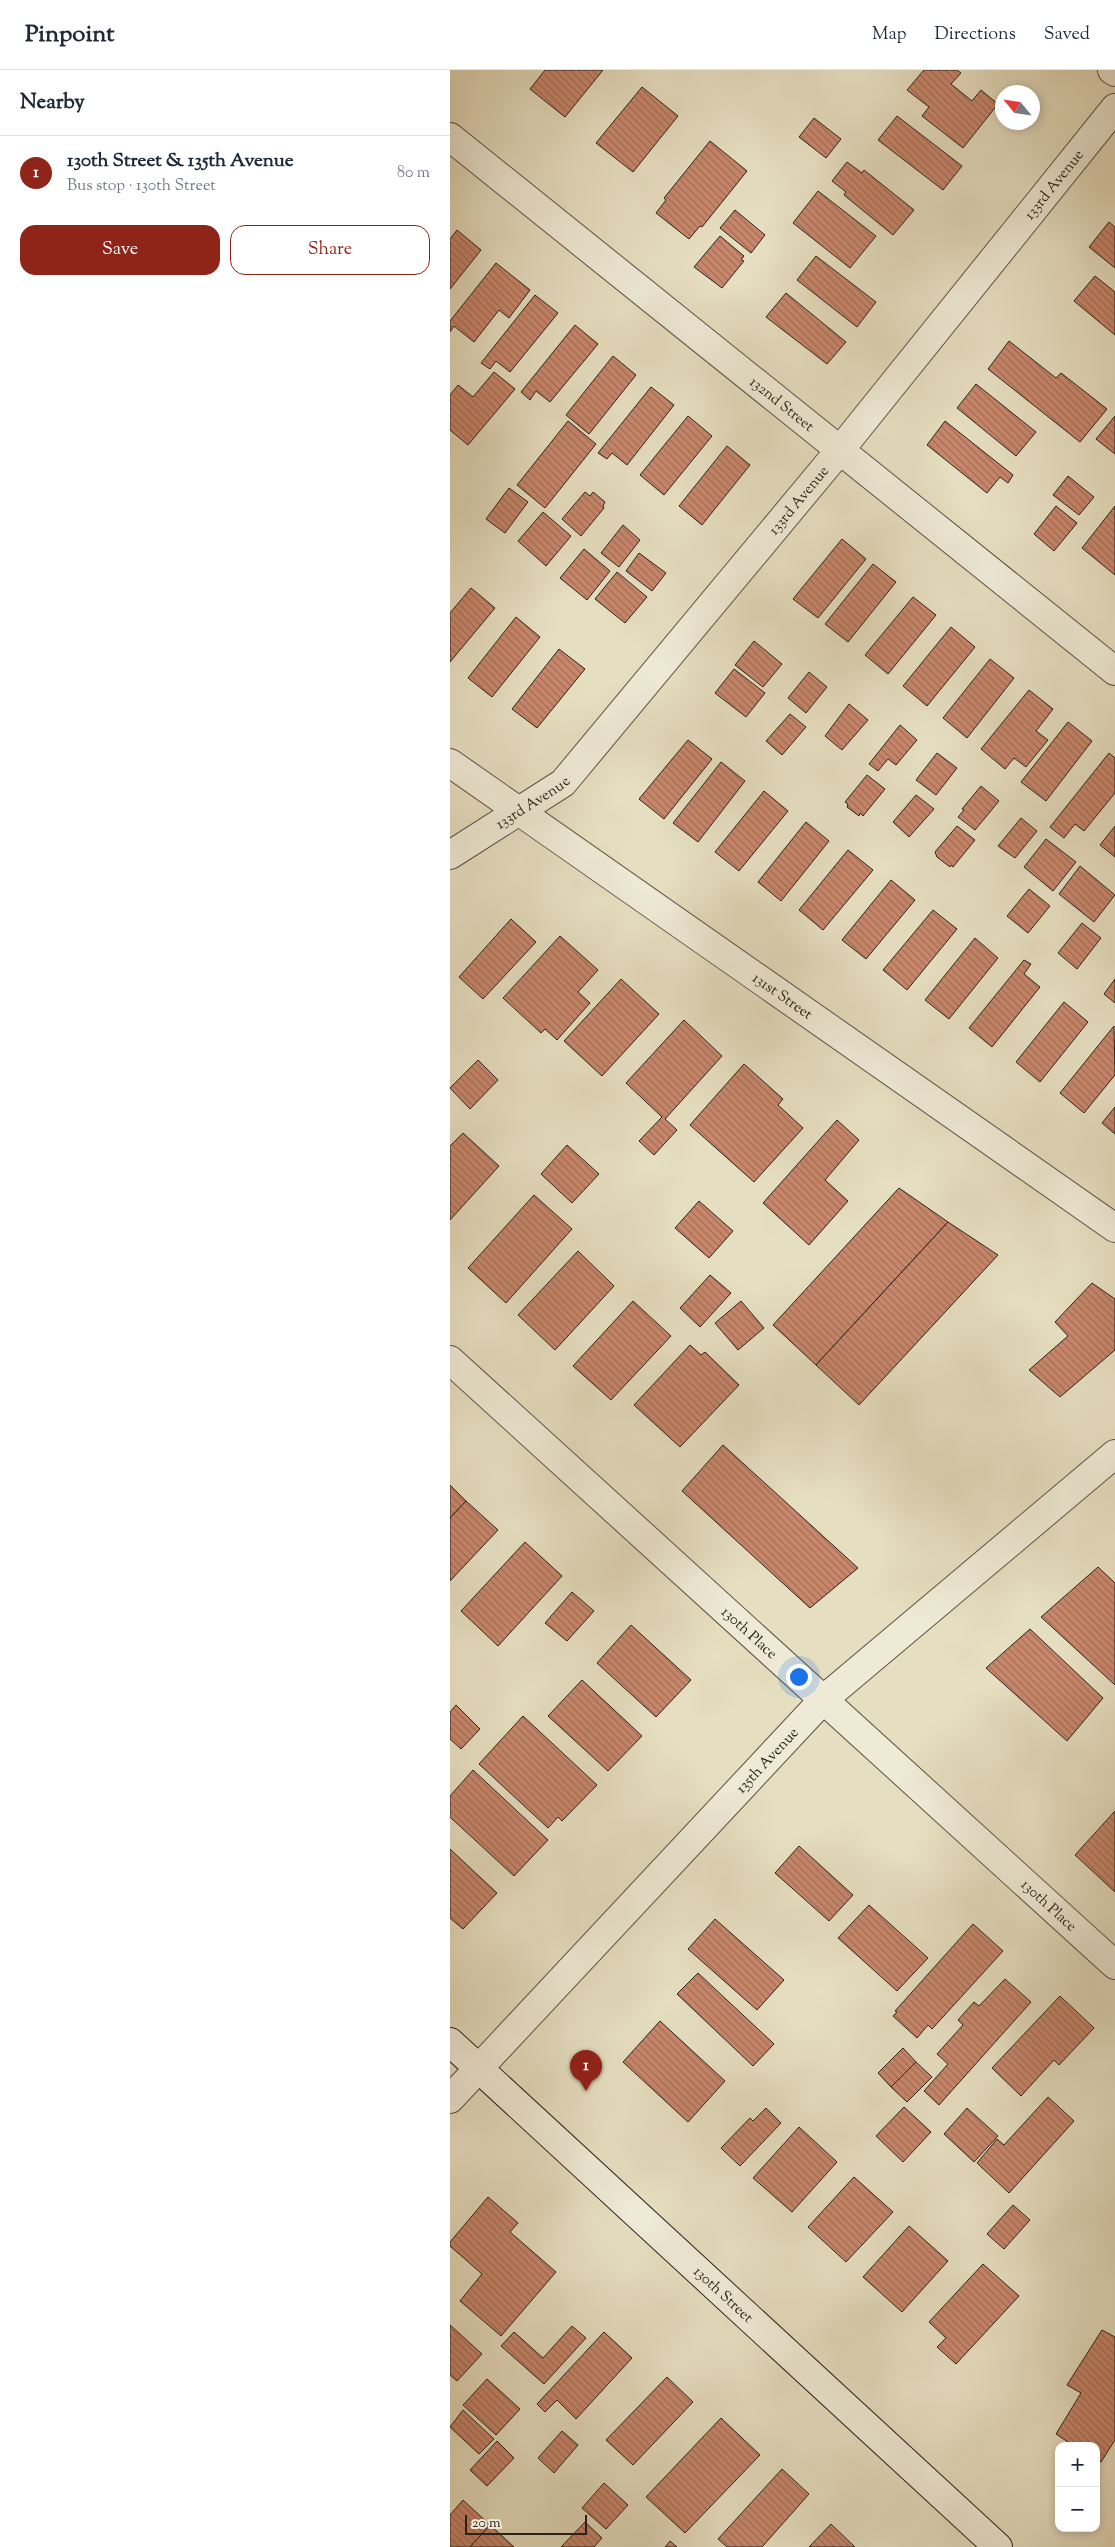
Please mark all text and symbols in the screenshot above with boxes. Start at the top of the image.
text: Pinpoint [25,18,114,52]
text: Map [872,22,907,48]
text: Directions [935,22,1016,48]
text: Saved [1044,22,1090,48]
north arrow [995,85,1040,130]
text: Nearby [20,88,85,118]
street label: 133rd Avenue [1020,146,1089,225]
text: 130th Street & 135th Avenue [67,148,294,175]
text: 1 [33,162,39,185]
text: 80 m [397,162,430,185]
text: Bus stop · 130th Street [67,175,216,198]
button: Save [20,225,220,275]
button: Share [230,225,430,275]
street label: 132nd Street [744,372,818,437]
street label: 133rd Avenue [764,462,835,540]
street label: 133rd Avenue [492,772,576,835]
street label: 131st Street [747,968,816,1025]
street label: 130th Place [716,1603,781,1665]
your location [786,1664,812,1690]
street label: 135th Avenue [732,1723,804,1799]
street label: 130th Place [1015,1875,1081,1937]
pin: 1 [570,2050,602,2091]
street label: 130th Street [688,2262,757,2328]
map controls [1055,2442,1100,2532]
button: + [1055,2442,1100,2487]
button: − [1055,2487,1100,2532]
scale bar [465,2512,588,2535]
text: 20 m [472,2514,501,2534]

